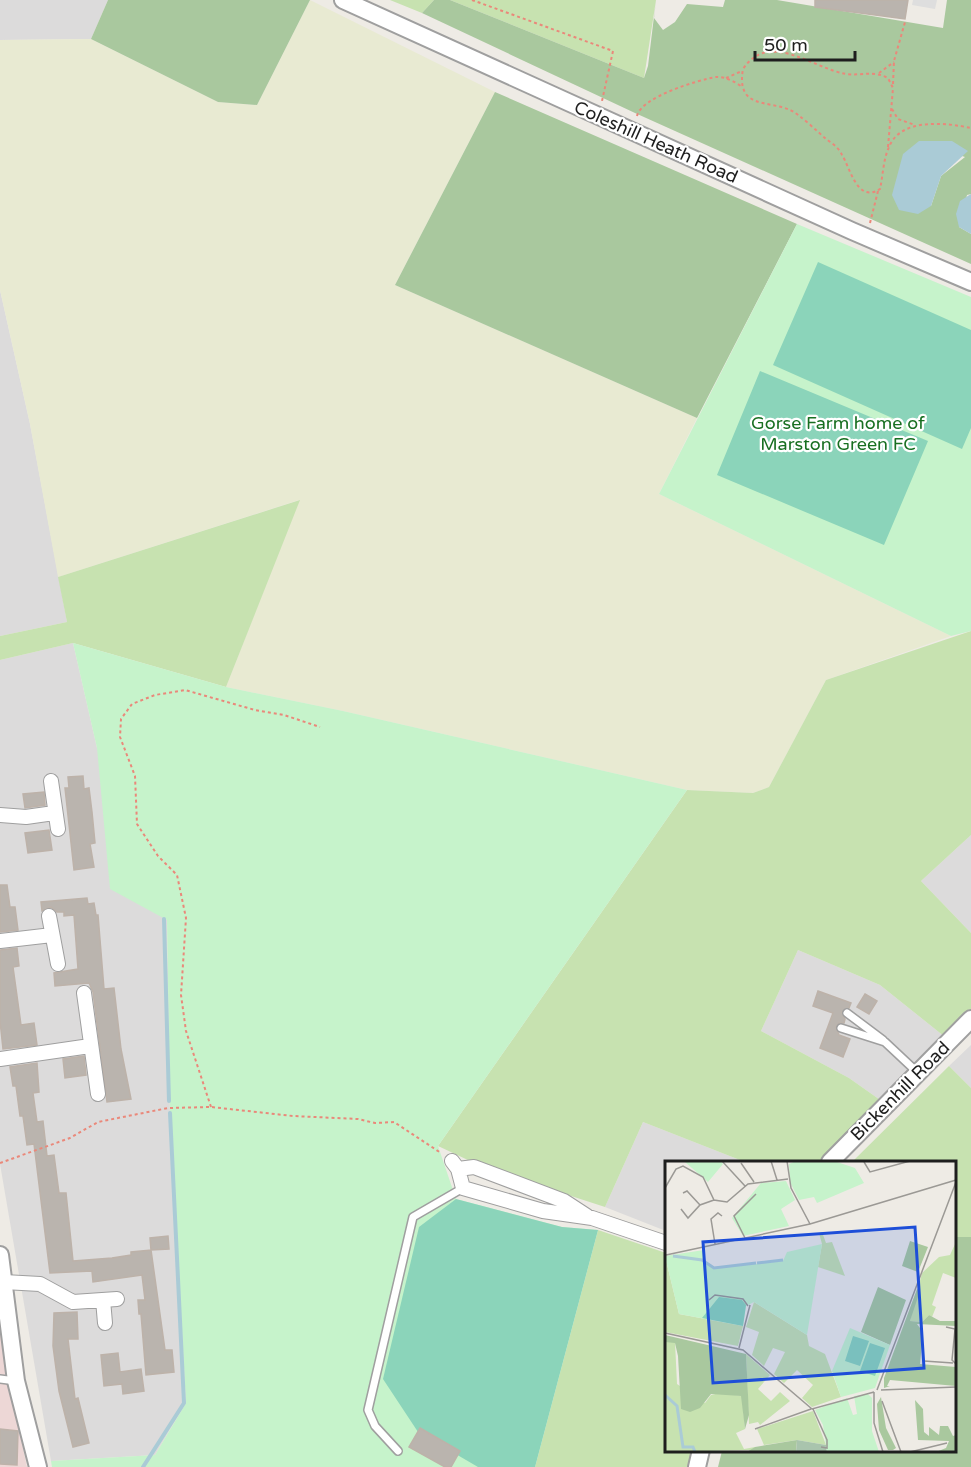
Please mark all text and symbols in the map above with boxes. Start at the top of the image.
scale bar [755,24,856,62]
text: 50 m [764,34,808,56]
street label: Coleshill Heath Road [571,96,741,188]
park label: Gorse Farm home of Marston Green FC [751,412,925,455]
street label: Bickenhill Road [846,1037,954,1145]
inset map [665,1161,956,1452]

